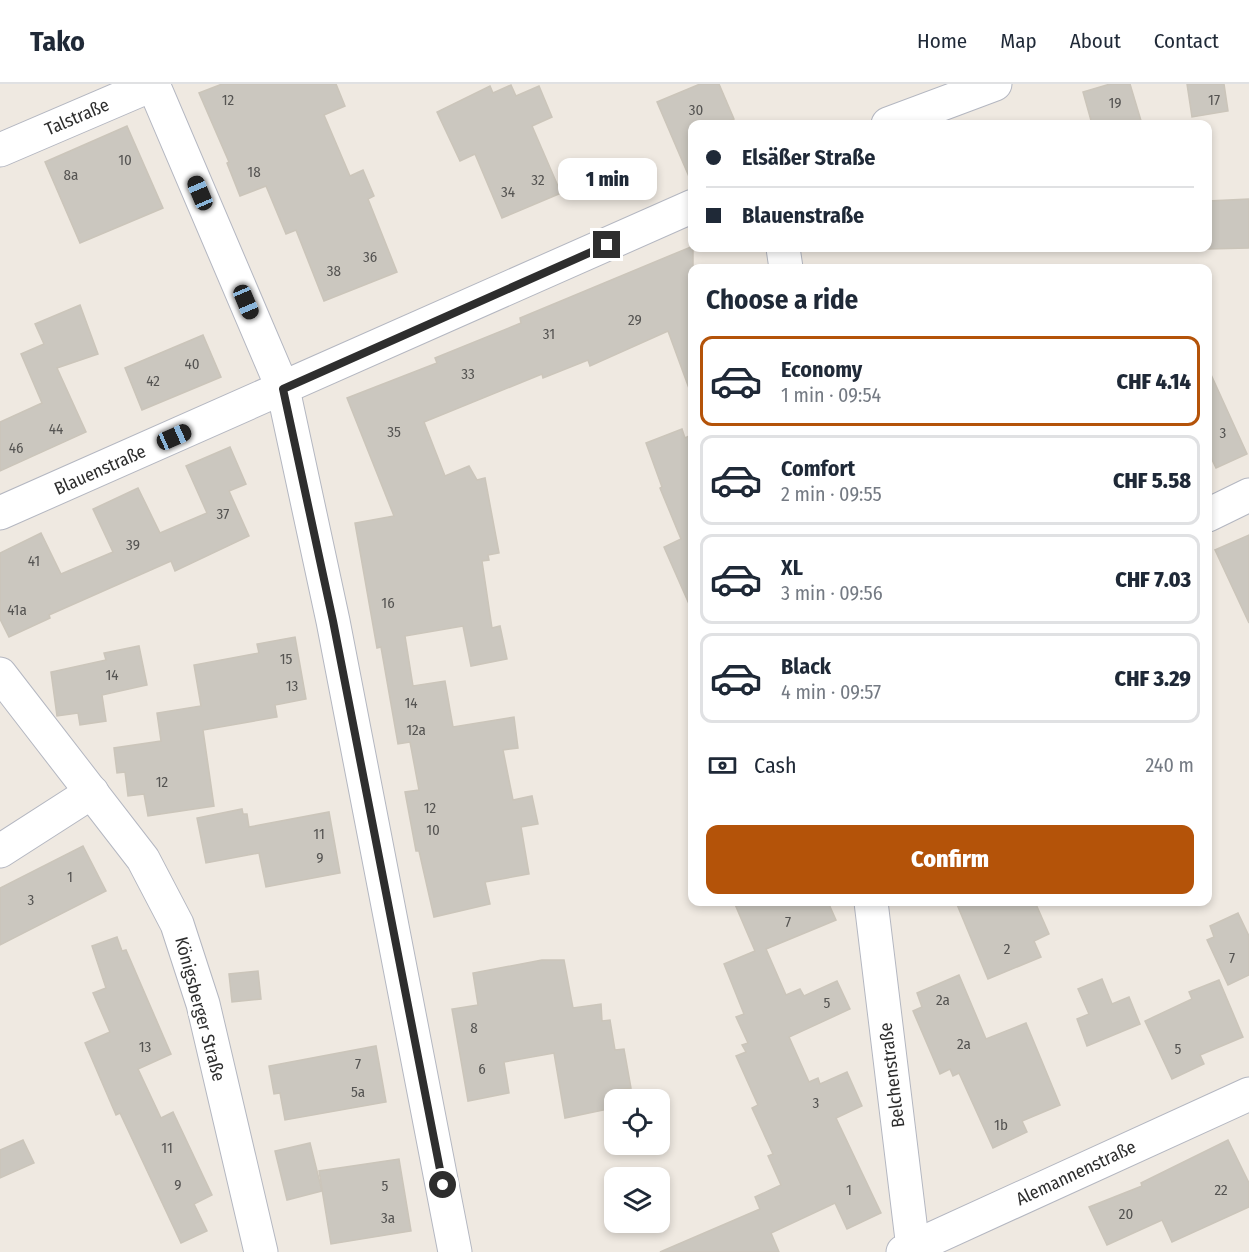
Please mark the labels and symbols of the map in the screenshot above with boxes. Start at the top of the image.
house number: 12 [222,91,235,109]
house number: 17 [1208,91,1220,109]
street label: Talstraße [42,94,112,140]
house number: 19 [1108,94,1122,112]
house number: 30 [689,101,703,119]
house number: 10 [118,151,132,169]
callout: 1 min [558,158,656,200]
house number: 18 [247,163,261,181]
house number: 8a [64,166,78,184]
house number: 32 [531,171,545,189]
car [185,173,215,213]
house number: 34 [501,183,515,201]
route end [593,231,620,258]
house number: 36 [363,248,377,266]
house number: 38 [327,262,341,280]
car [231,282,261,322]
house number: 29 [628,311,642,329]
house number: 31 [543,325,555,343]
house number: 40 [184,355,200,373]
house number: 33 [461,365,475,383]
house number: 42 [146,372,160,390]
house number: 44 [49,420,63,438]
car [154,421,194,453]
house number: 35 [387,423,401,441]
house number: 3 [1220,424,1227,442]
house number: 46 [9,439,23,457]
street label: Blauenstraße [51,440,149,500]
house number: 37 [217,505,229,523]
house number: 39 [126,536,140,554]
house number: 41 [28,552,40,570]
house number: 16 [381,594,395,612]
house number: 41a [7,601,27,619]
house number: 15 [280,650,292,668]
house number: 14 [105,666,119,684]
house number: 13 [286,677,299,695]
house number: 14 [404,694,418,712]
house number: 12a [406,721,426,739]
house number: 12 [156,773,169,791]
house number: 12 [424,799,437,817]
house number: 10 [426,821,440,839]
house number: 11 [313,825,325,843]
house number: 9 [316,849,324,867]
house number: 1 [67,868,73,886]
house number: 3 [28,891,35,909]
house number: 7 [785,913,791,931]
street label: Königsberger Straße [170,934,230,1084]
house number: 2 [1004,940,1011,958]
house number: 7 [1229,949,1235,967]
house number: 2a [936,991,950,1009]
house number: 5 [824,994,831,1012]
house number: 8 [470,1019,478,1037]
street label: Belchenstraße [875,1021,909,1129]
house number: 2a [957,1035,971,1053]
house number: 13 [139,1038,152,1056]
house number: 5 [1175,1040,1182,1058]
house number: 7 [355,1055,361,1073]
house number: 6 [478,1060,486,1078]
house number: 5a [351,1083,365,1101]
house number: 3 [813,1094,820,1112]
house number: 1b [994,1116,1008,1134]
street label: Alemannenstraße [1013,1136,1140,1210]
house number: 11 [161,1139,173,1157]
route start [429,1171,456,1198]
house number: 9 [174,1176,182,1194]
house number: 5 [382,1177,389,1195]
house number: 1 [846,1181,852,1199]
house number: 22 [1214,1181,1228,1199]
house number: 20 [1119,1205,1133,1223]
house number: 3a [381,1209,395,1227]

